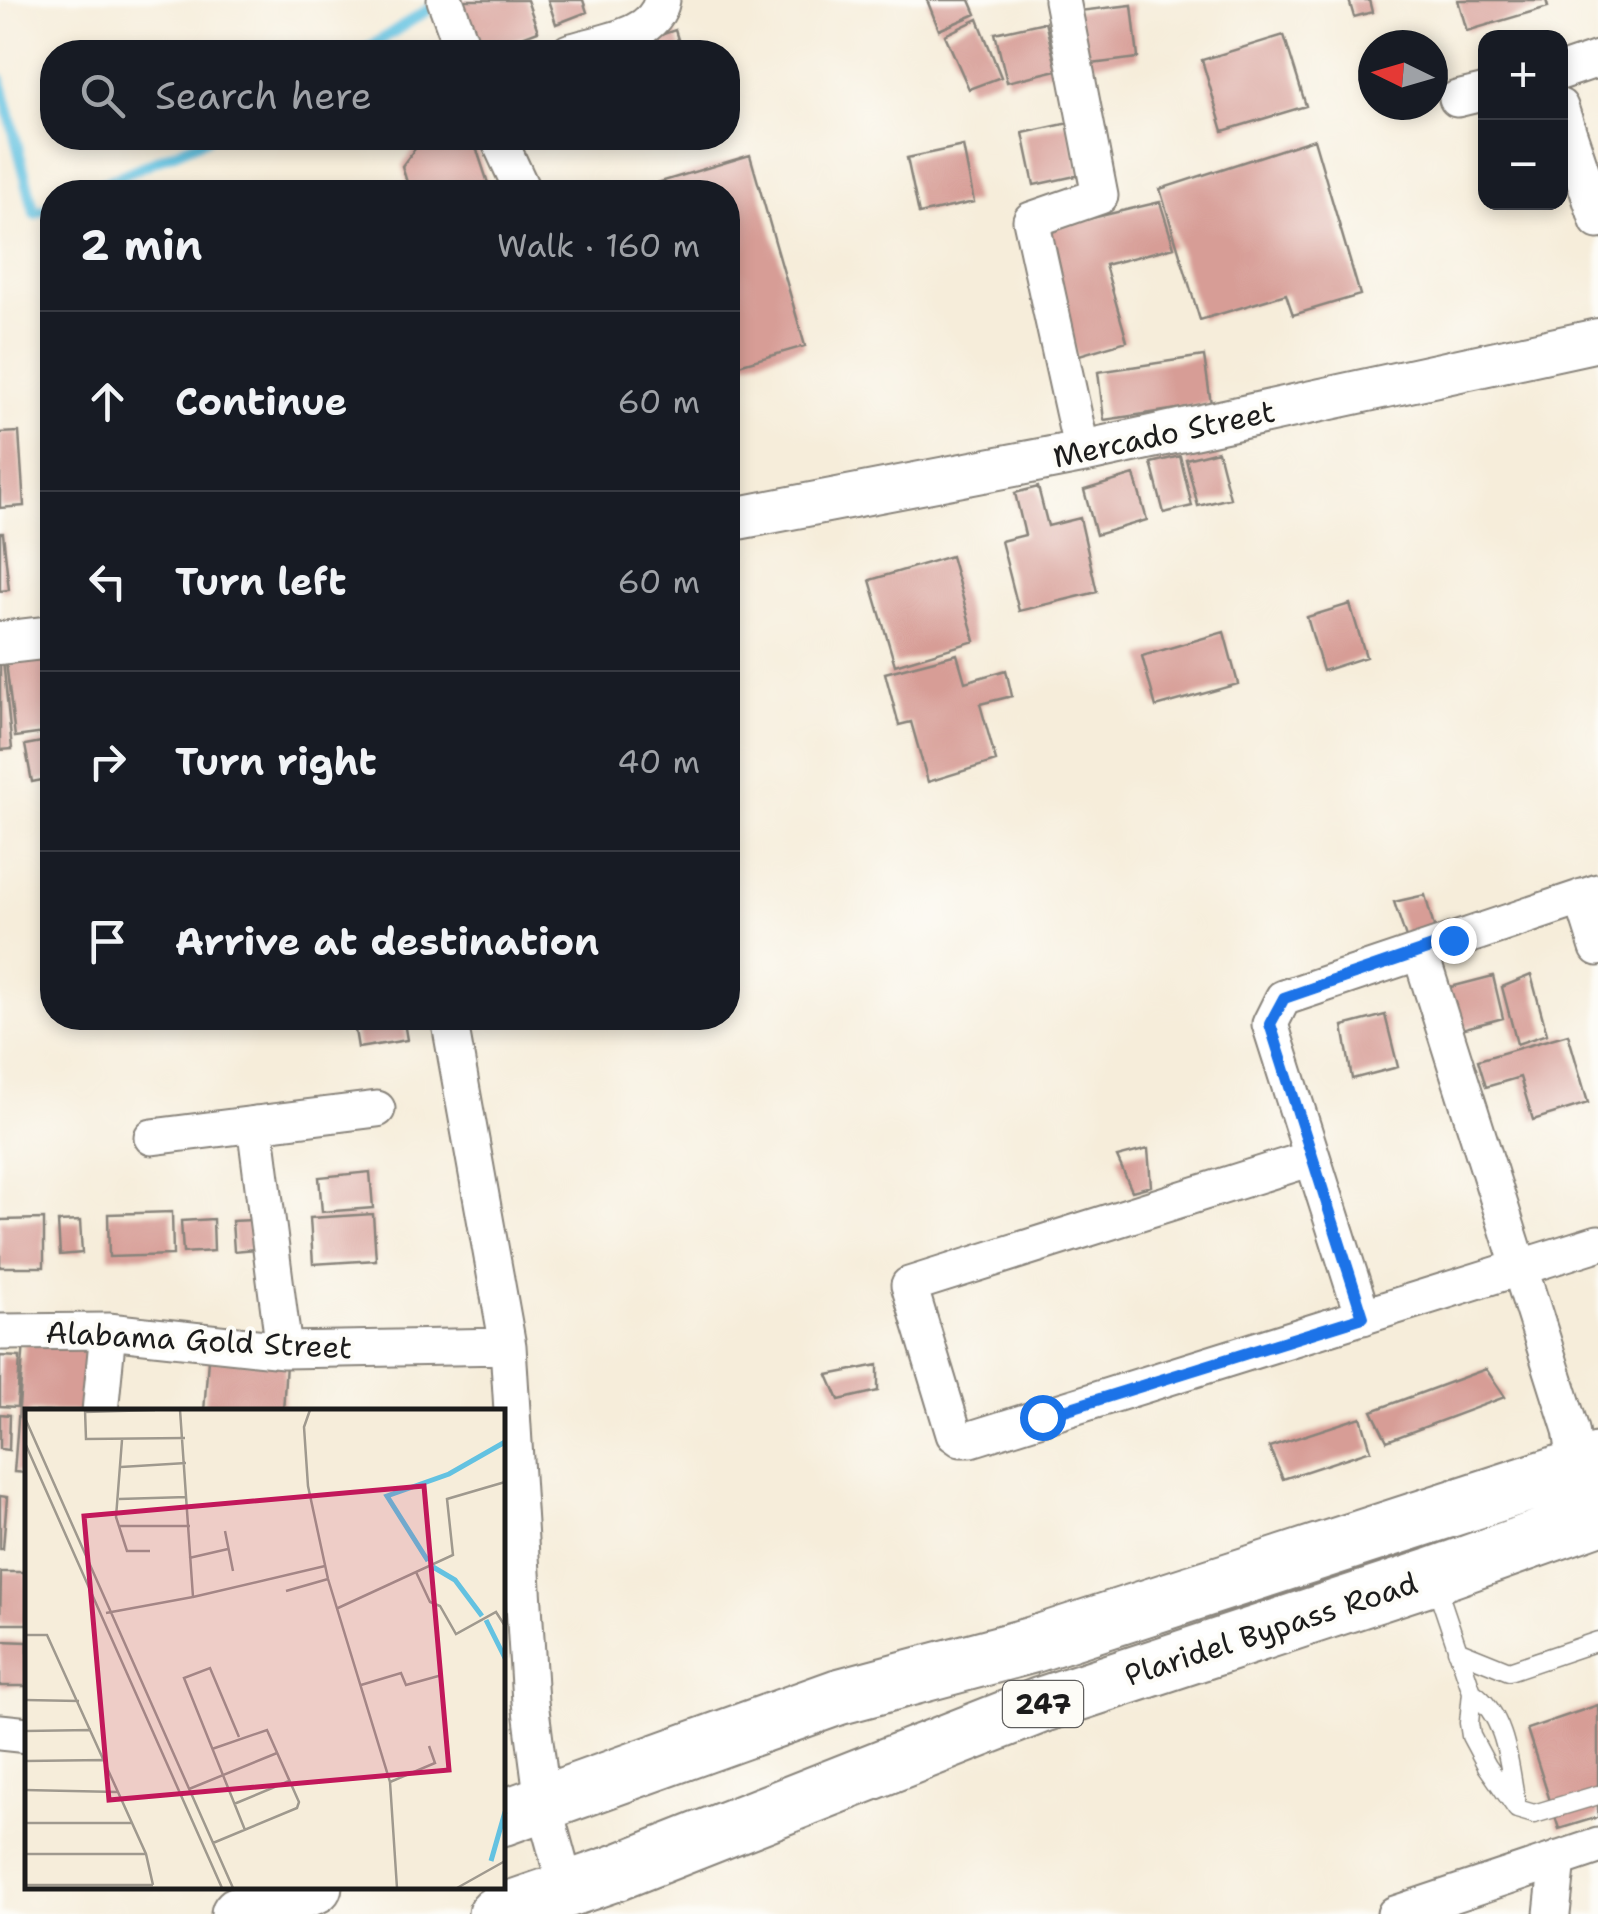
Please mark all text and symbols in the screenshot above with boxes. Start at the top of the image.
north arrow [1358,30,1448,120]
map controls [1478,30,1568,210]
button: + [1478,30,1568,120]
search box [40,40,740,150]
icon: search [75,68,130,123]
text: Search here [155,70,372,121]
button: − [1478,120,1568,210]
text: 2 min [80,217,202,273]
text: Walk · 160 m [497,224,700,267]
icon: ahead [80,374,135,429]
text: Continue [175,376,347,427]
text: 60 m [618,380,700,423]
street label: Mercado Street [1049,390,1279,478]
icon: left [80,554,135,609]
text: Turn left [175,556,347,607]
text: 60 m [618,560,700,603]
icon: right [80,734,135,789]
text: Turn right [175,736,377,787]
text: 40 m [617,740,700,783]
icon: arrive [80,914,135,969]
text: Arrive at destination [175,916,599,967]
route end [1431,918,1477,964]
street label: Alabama Gold Street [45,1311,353,1369]
route start [1020,1395,1066,1441]
inset map [25,1409,505,1889]
street label: Plaridel Bypass Road [1119,1562,1423,1696]
road number: 247 [1003,1681,1083,1727]

